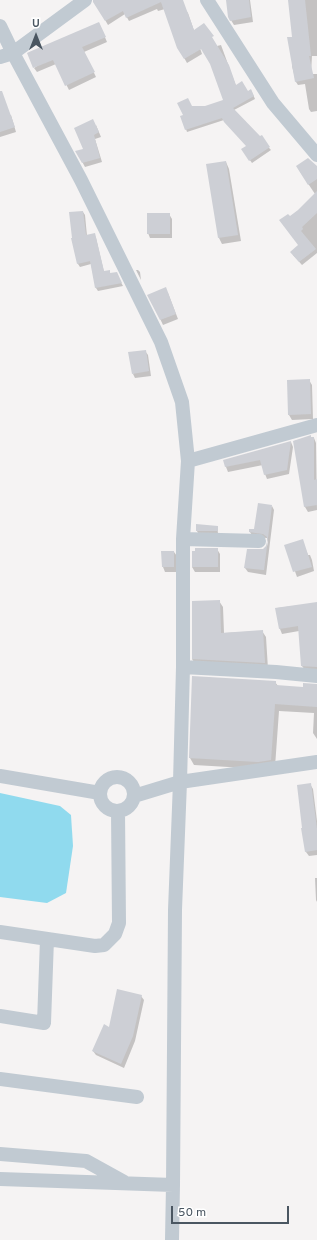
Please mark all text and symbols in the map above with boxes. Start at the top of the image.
north arrow [16,16,56,56]
text: U [32,17,40,31]
scale bar [173,1198,291,1224]
text: 50 m [178,1205,206,1221]

